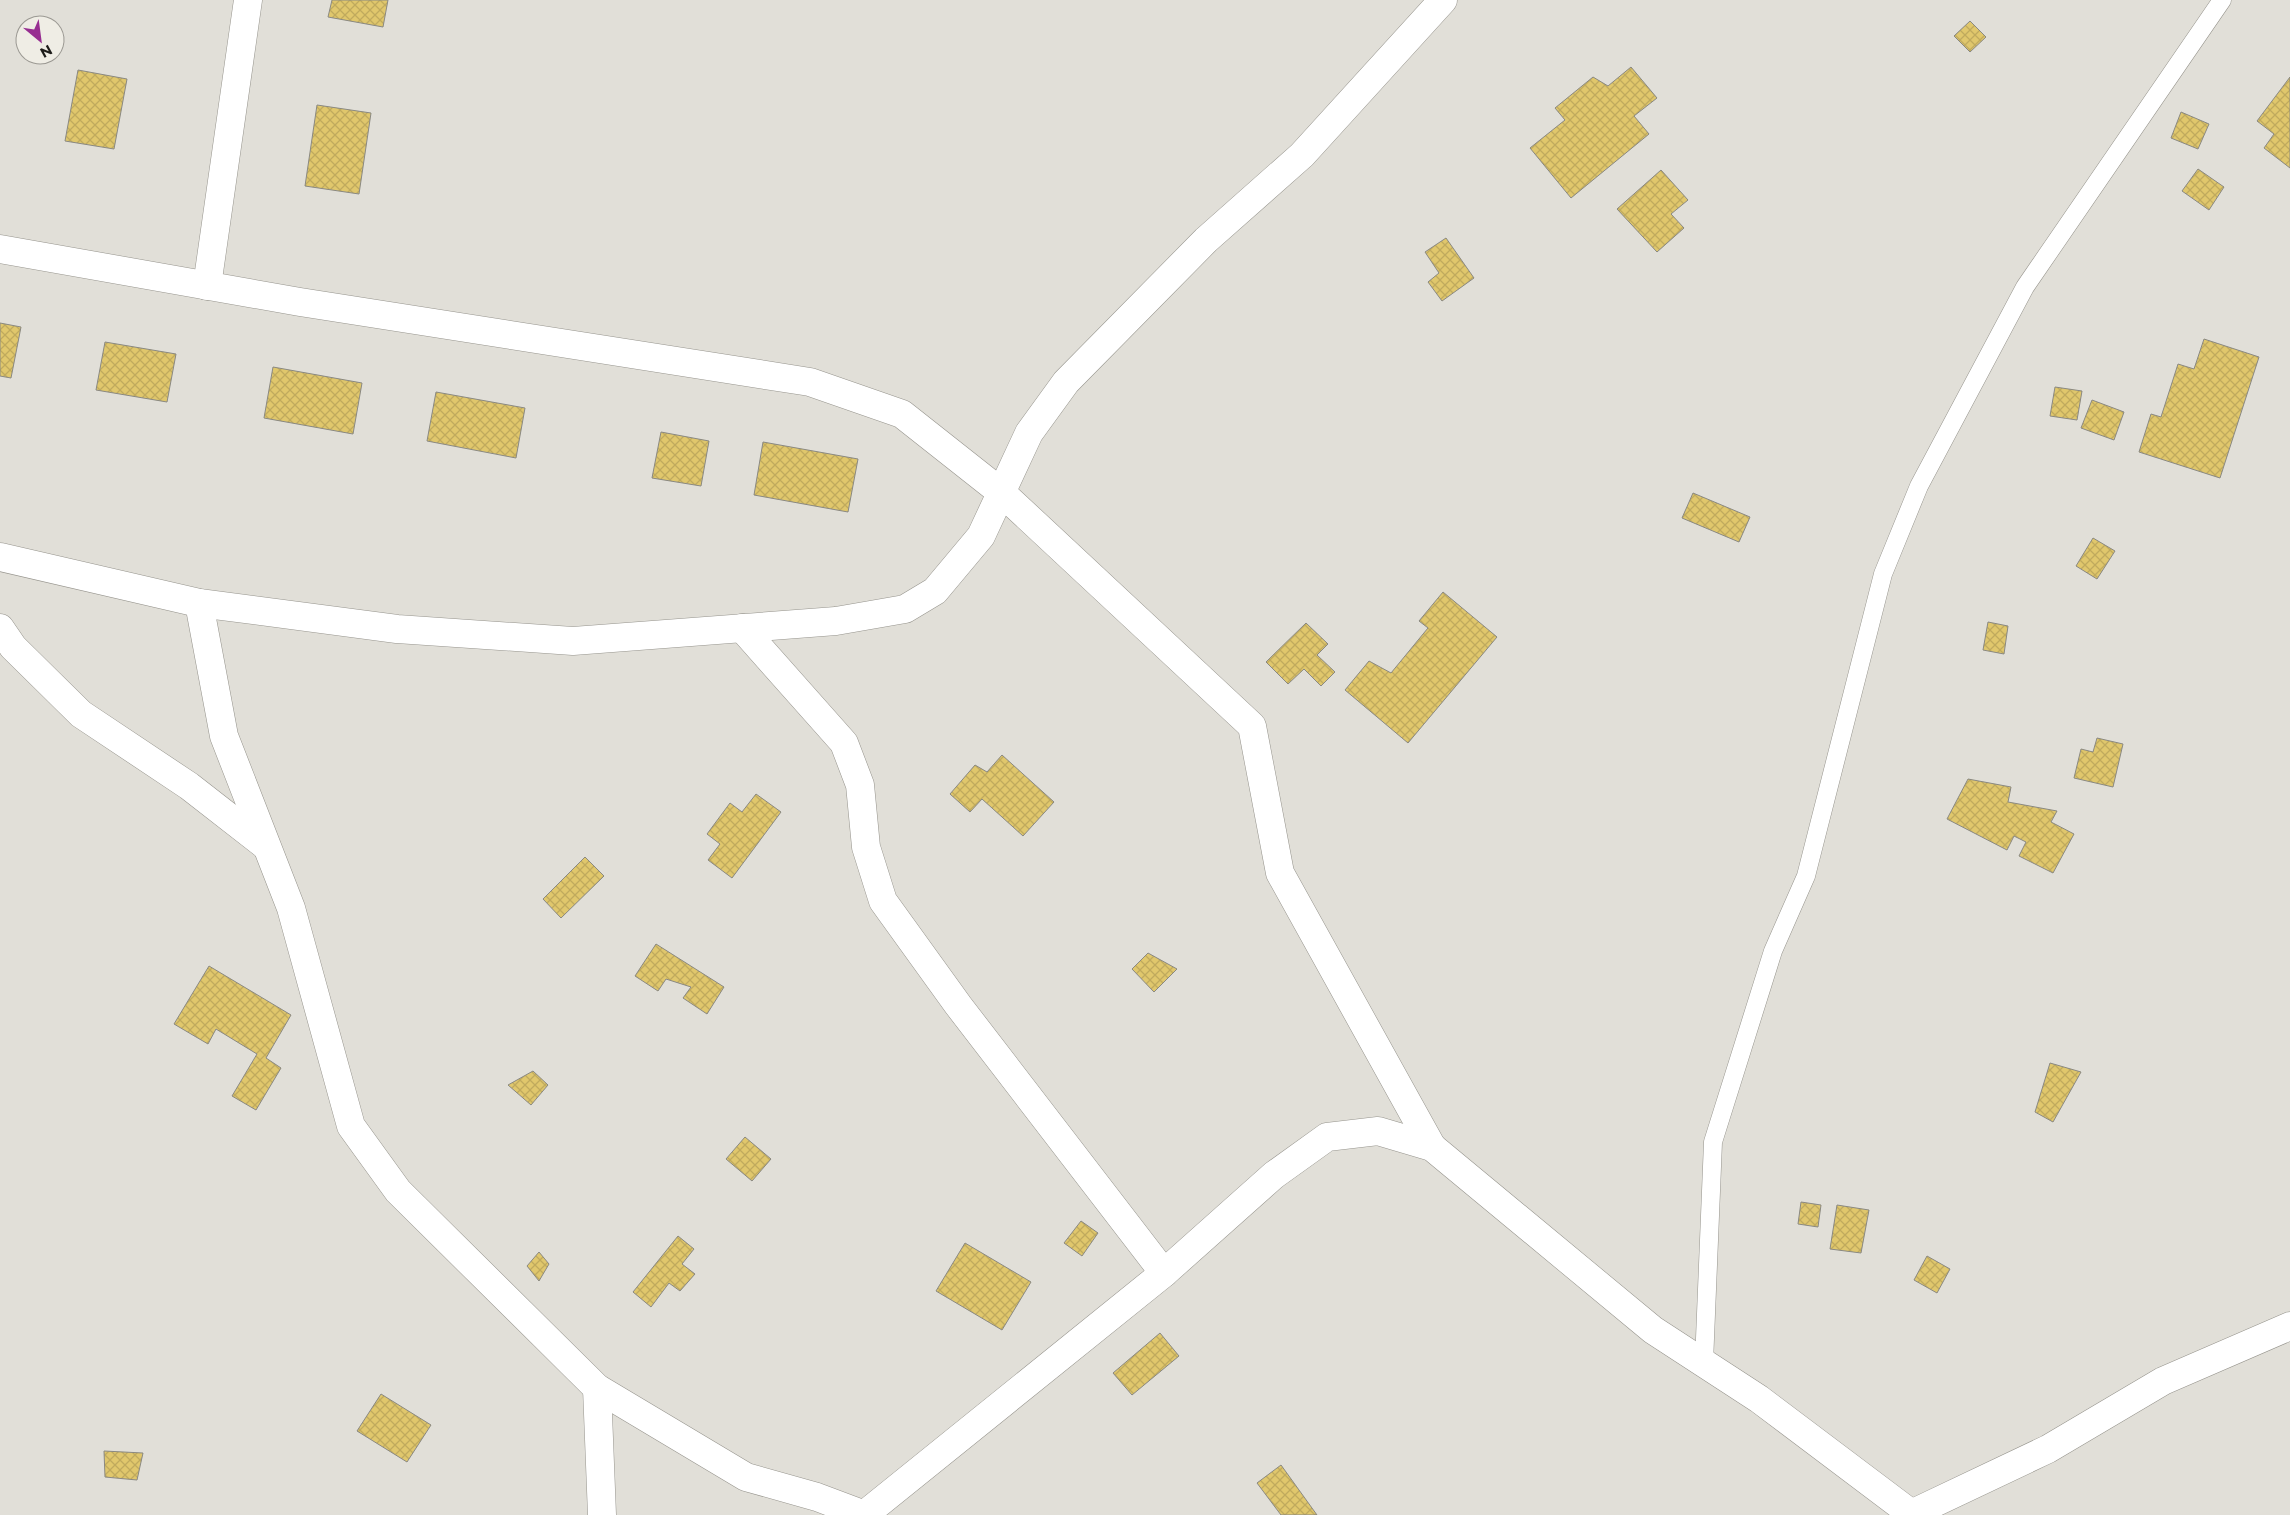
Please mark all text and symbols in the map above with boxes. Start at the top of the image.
north arrow [15,15,65,65]
text: N [37,41,56,62]

